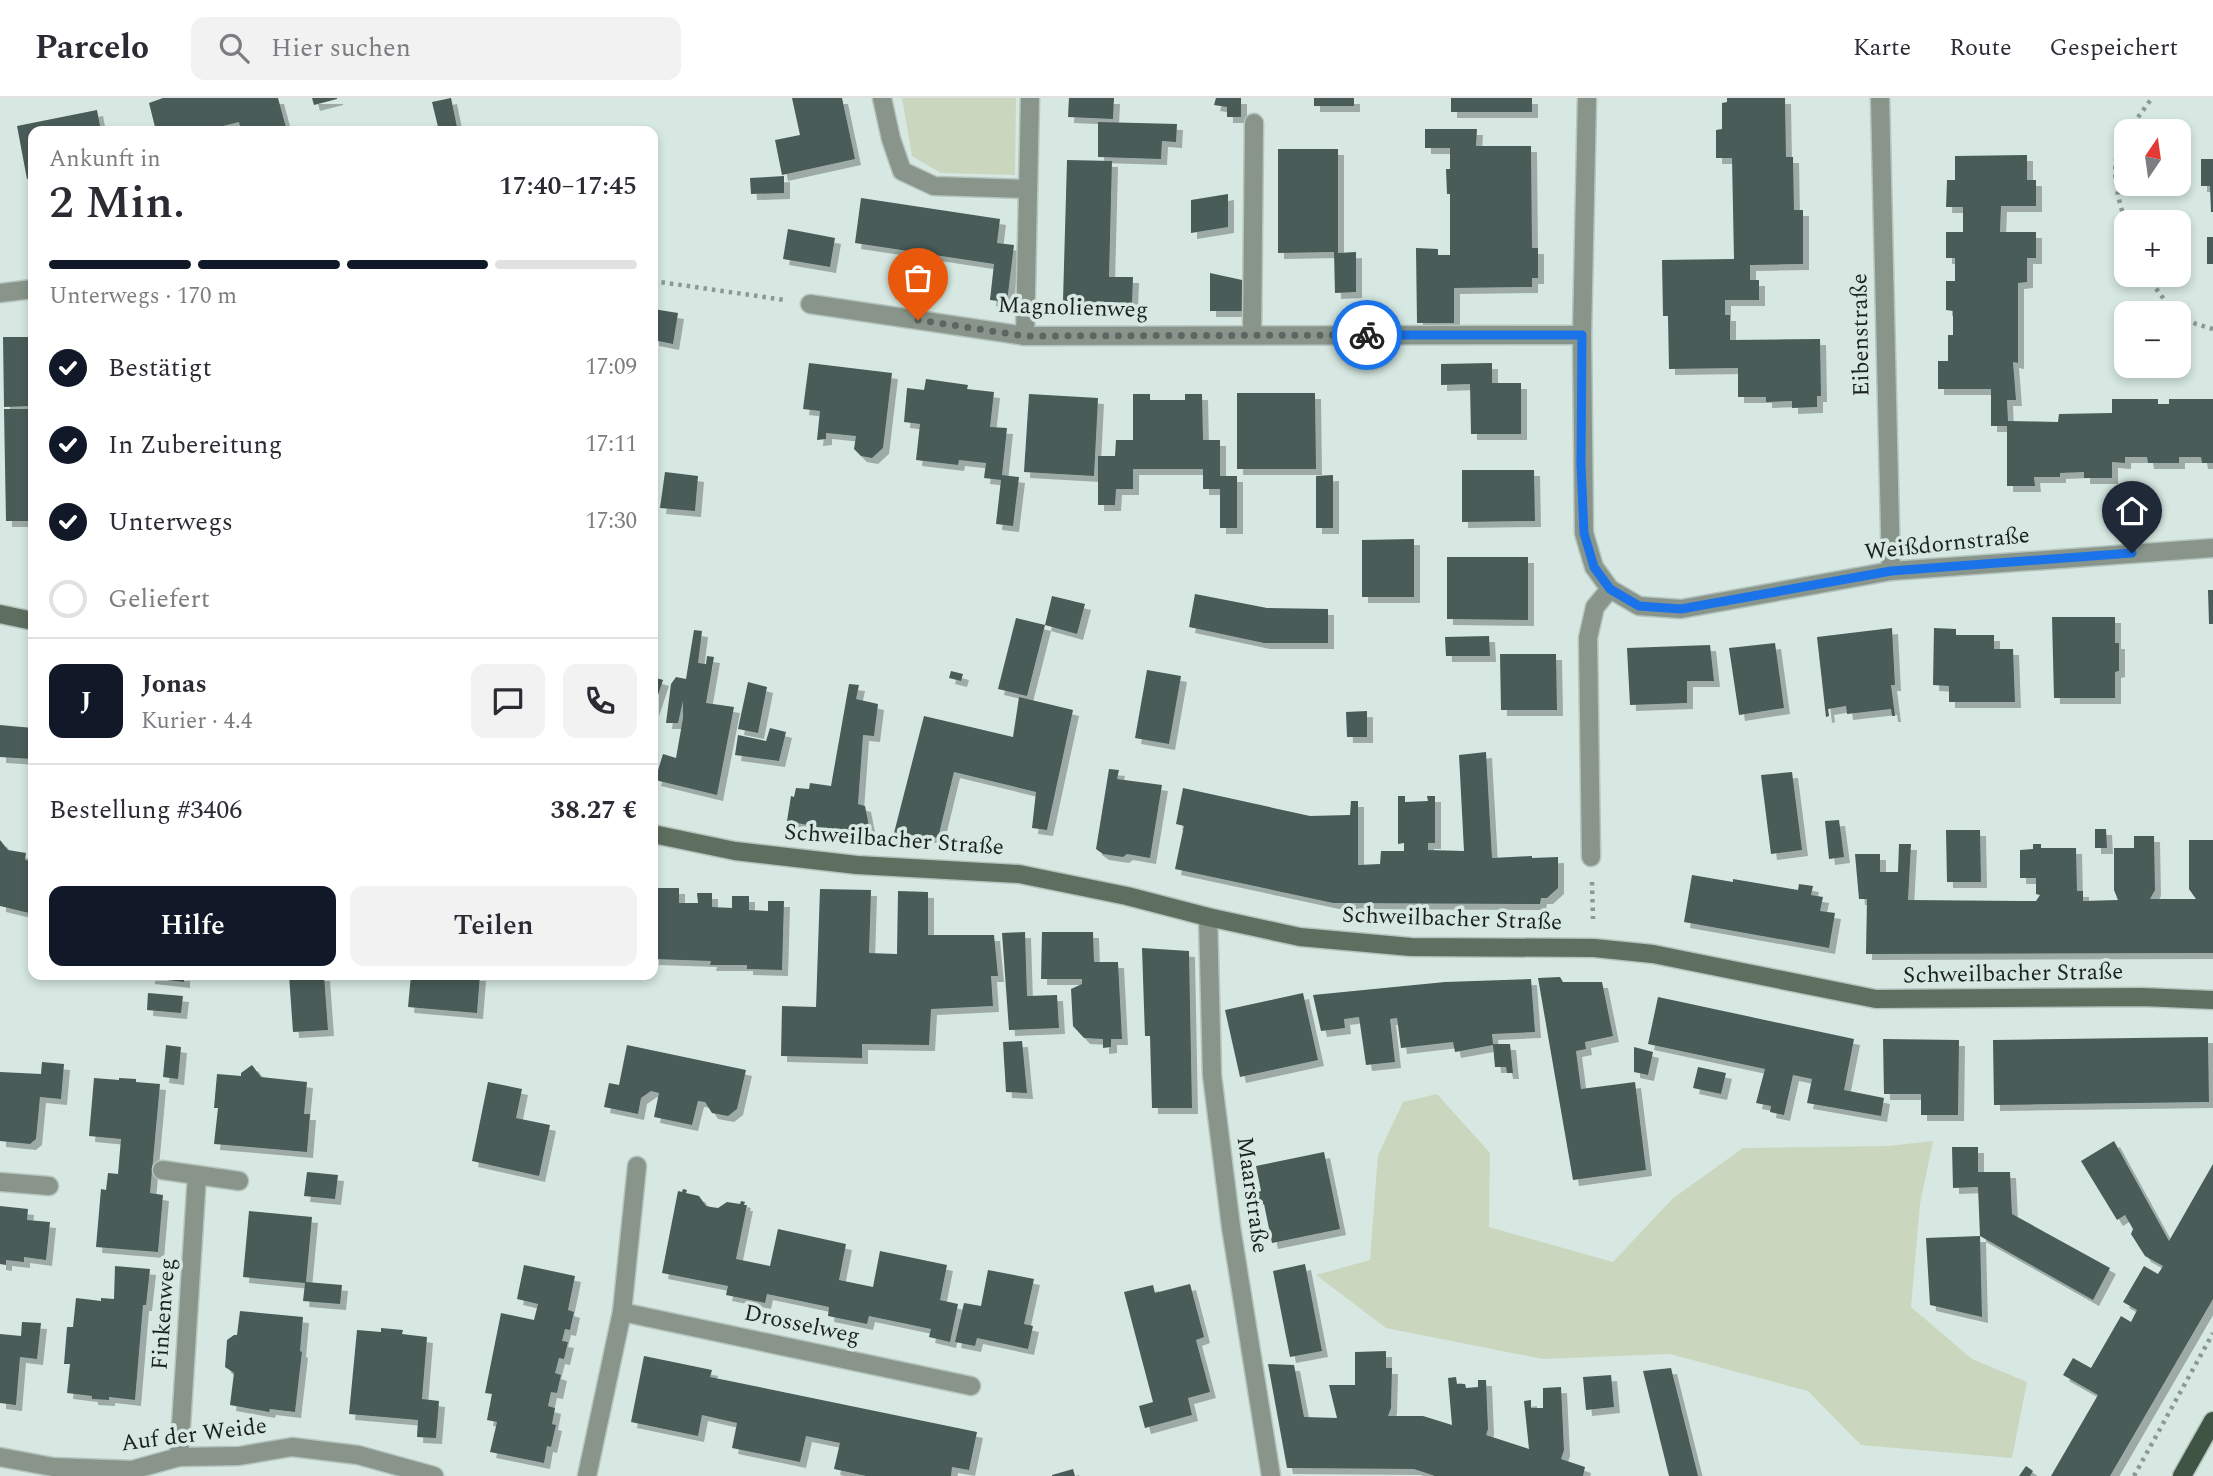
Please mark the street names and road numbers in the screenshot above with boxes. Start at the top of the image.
street label: Eibenstraße [1842,273,1880,397]
street label: Magnolienweg [997,288,1149,328]
street label: Weißdornstraße [1863,518,2031,570]
street label: Schweilbacher Straße [783,815,1005,865]
street label: Schweilbacher Straße [1341,898,1563,940]
street label: Schweilbacher Straße [1903,955,2123,993]
street label: Maarstraße [1227,1134,1277,1256]
street label: Finkenweg [143,1257,185,1371]
street label: Drosselweg [741,1296,863,1354]
street label: Auf der Weide [119,1409,269,1461]

